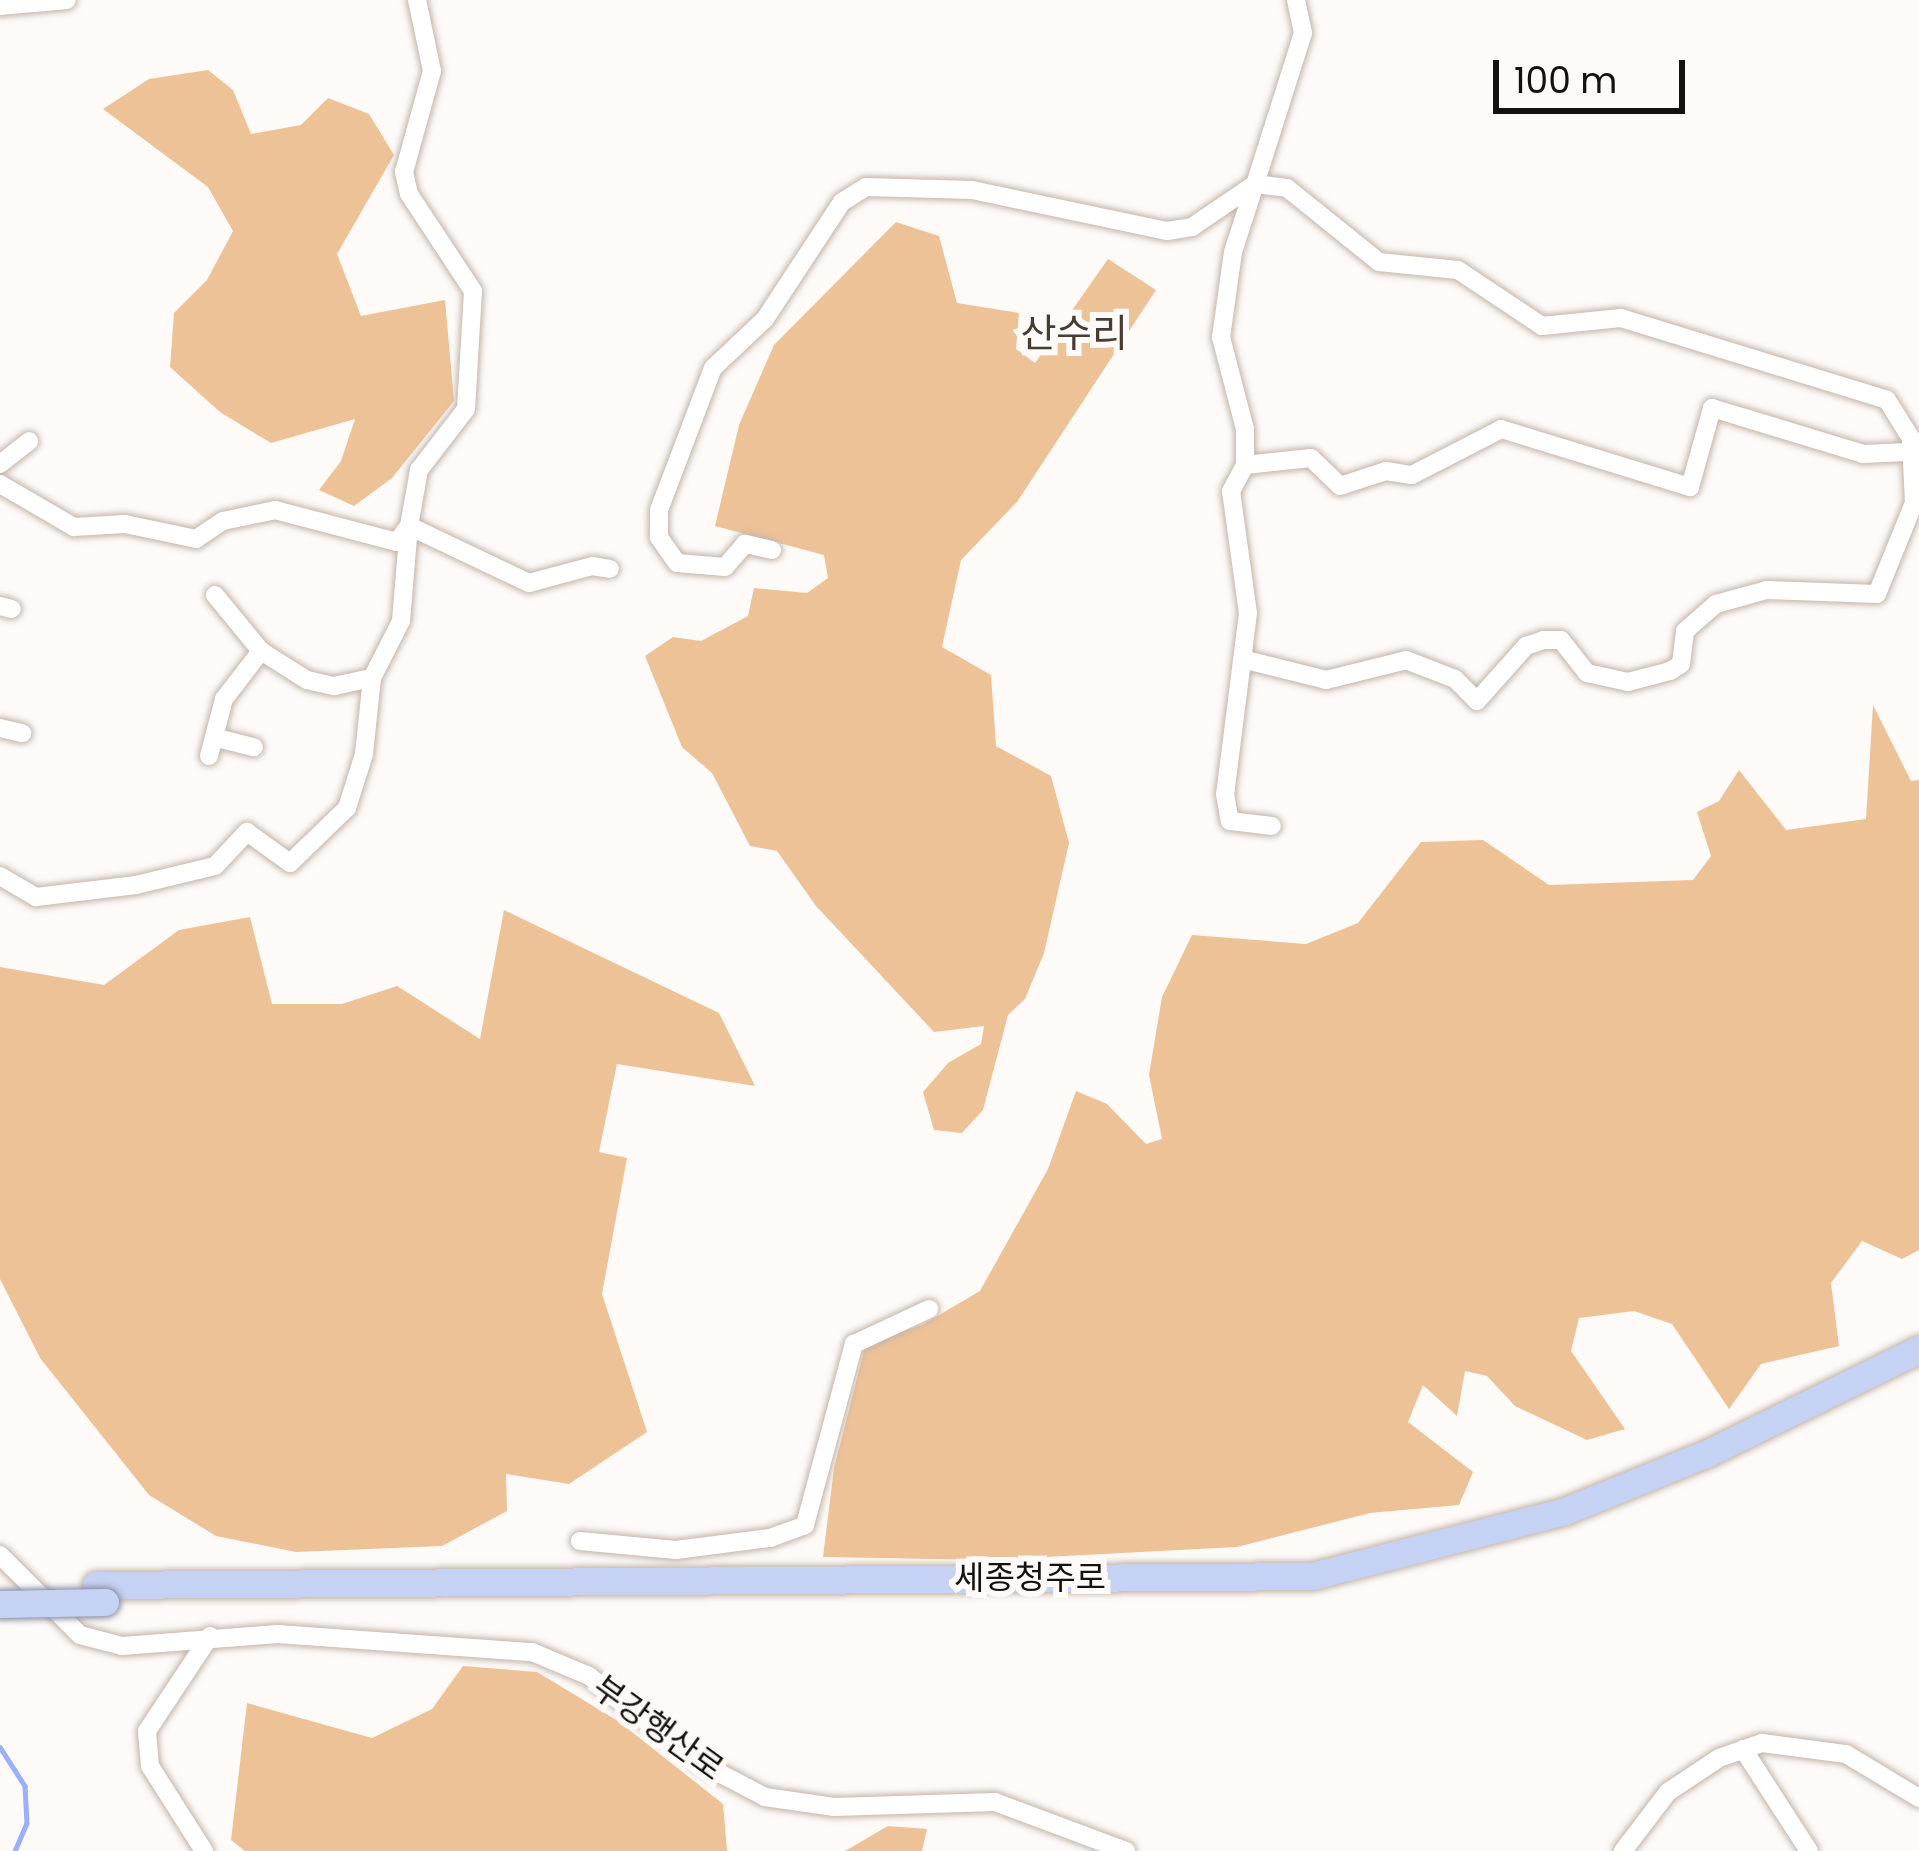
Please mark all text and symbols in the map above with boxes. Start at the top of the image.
scale bar [1499,36,1691,110]
text: 100 m [1514,55,1617,106]
district label: 산수리 [1020,311,1128,357]
street label: 세종청주로 [954,1558,1106,1598]
street label: 부강행산로 [585,1667,731,1789]

